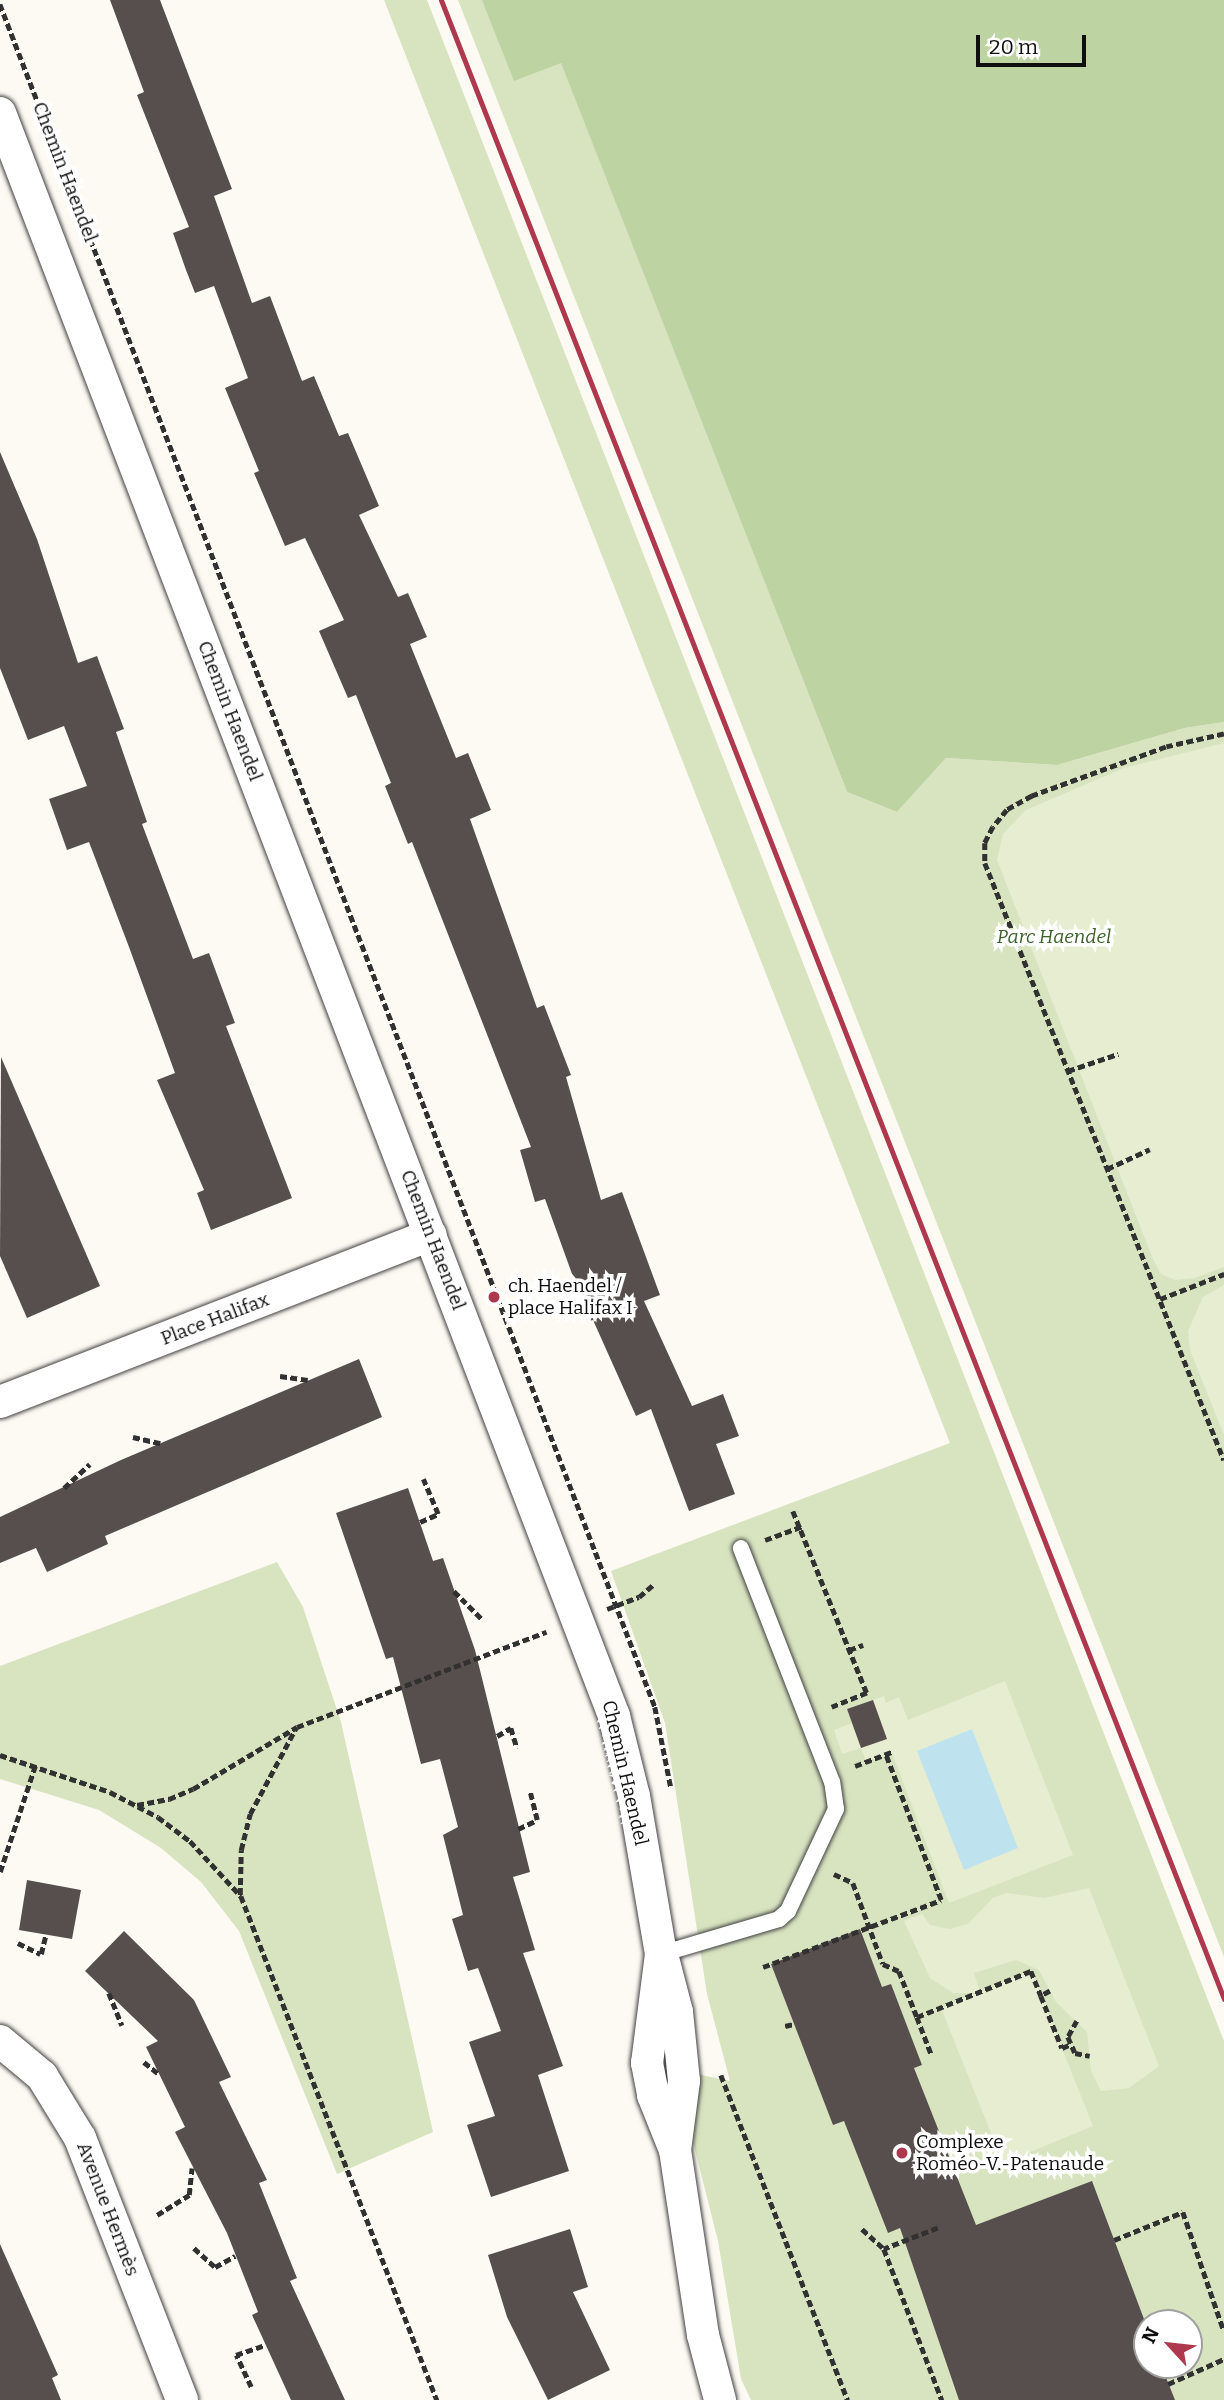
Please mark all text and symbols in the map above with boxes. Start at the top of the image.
scale bar [979,21,1089,65]
text: 20 m [989,34,1038,60]
street label: Chemin Haendel [28,99,102,245]
street label: Chemin Haendel [193,638,267,784]
park label: Parc Haendel [997,926,1111,948]
street label: Chemin Haendel [396,1167,470,1313]
place label: ch. Haendel / place Halifax I [508,1275,633,1319]
street label: Place Halifax [158,1288,272,1350]
marker: ch. Haendel / place Halifax I [486,1289,502,1305]
street label: Chemin Haendel [597,1698,653,1848]
place label: Complexe Roméo-V.-Patenaude [916,2131,1104,2175]
street label: Avenue Hermès [72,2139,144,2279]
marker: Complexe Roméo-V.-Patenaude [894,2145,910,2161]
north arrow [1133,2309,1203,2379]
text: N [1137,2323,1164,2347]

